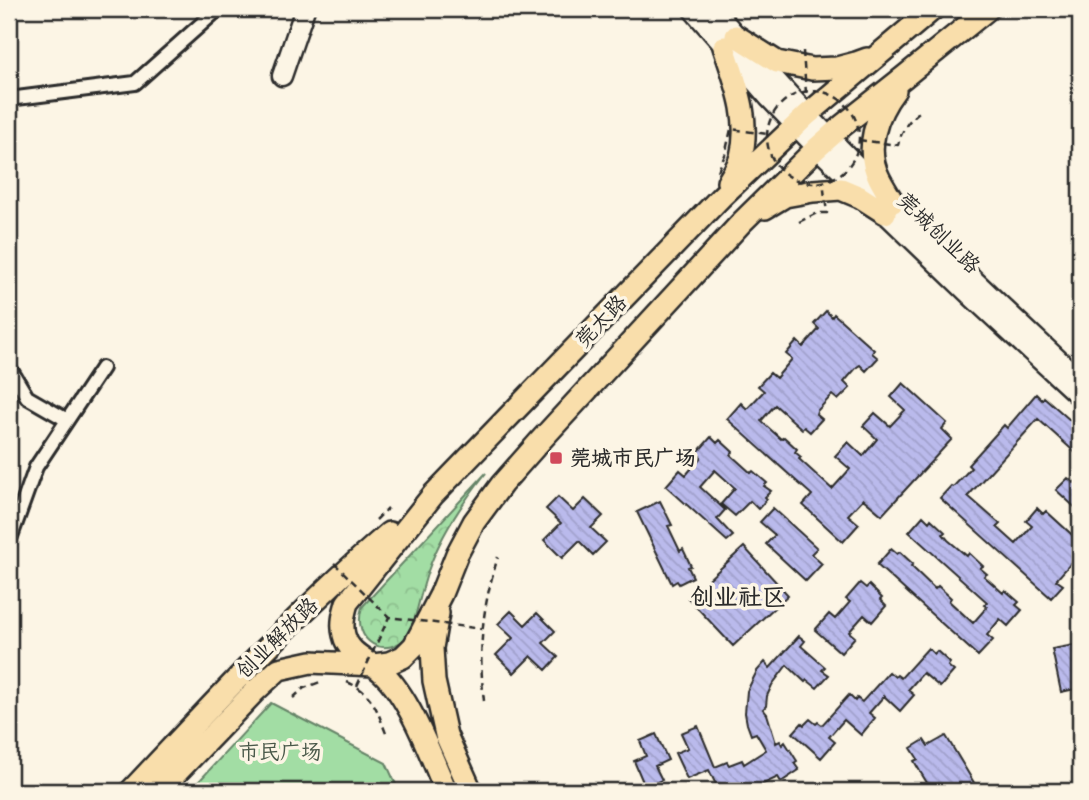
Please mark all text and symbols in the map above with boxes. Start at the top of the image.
street label: 莞城创业路 [888,183,990,283]
street label: 莞太路 [565,285,637,357]
place label: 莞城市民广场 [570,439,696,477]
marker: 莞城市民广场 [548,450,564,466]
district label: 创业社区 [690,576,786,618]
street label: 创业解放路 [226,587,328,689]
park label: 市民广场 [238,733,322,771]

